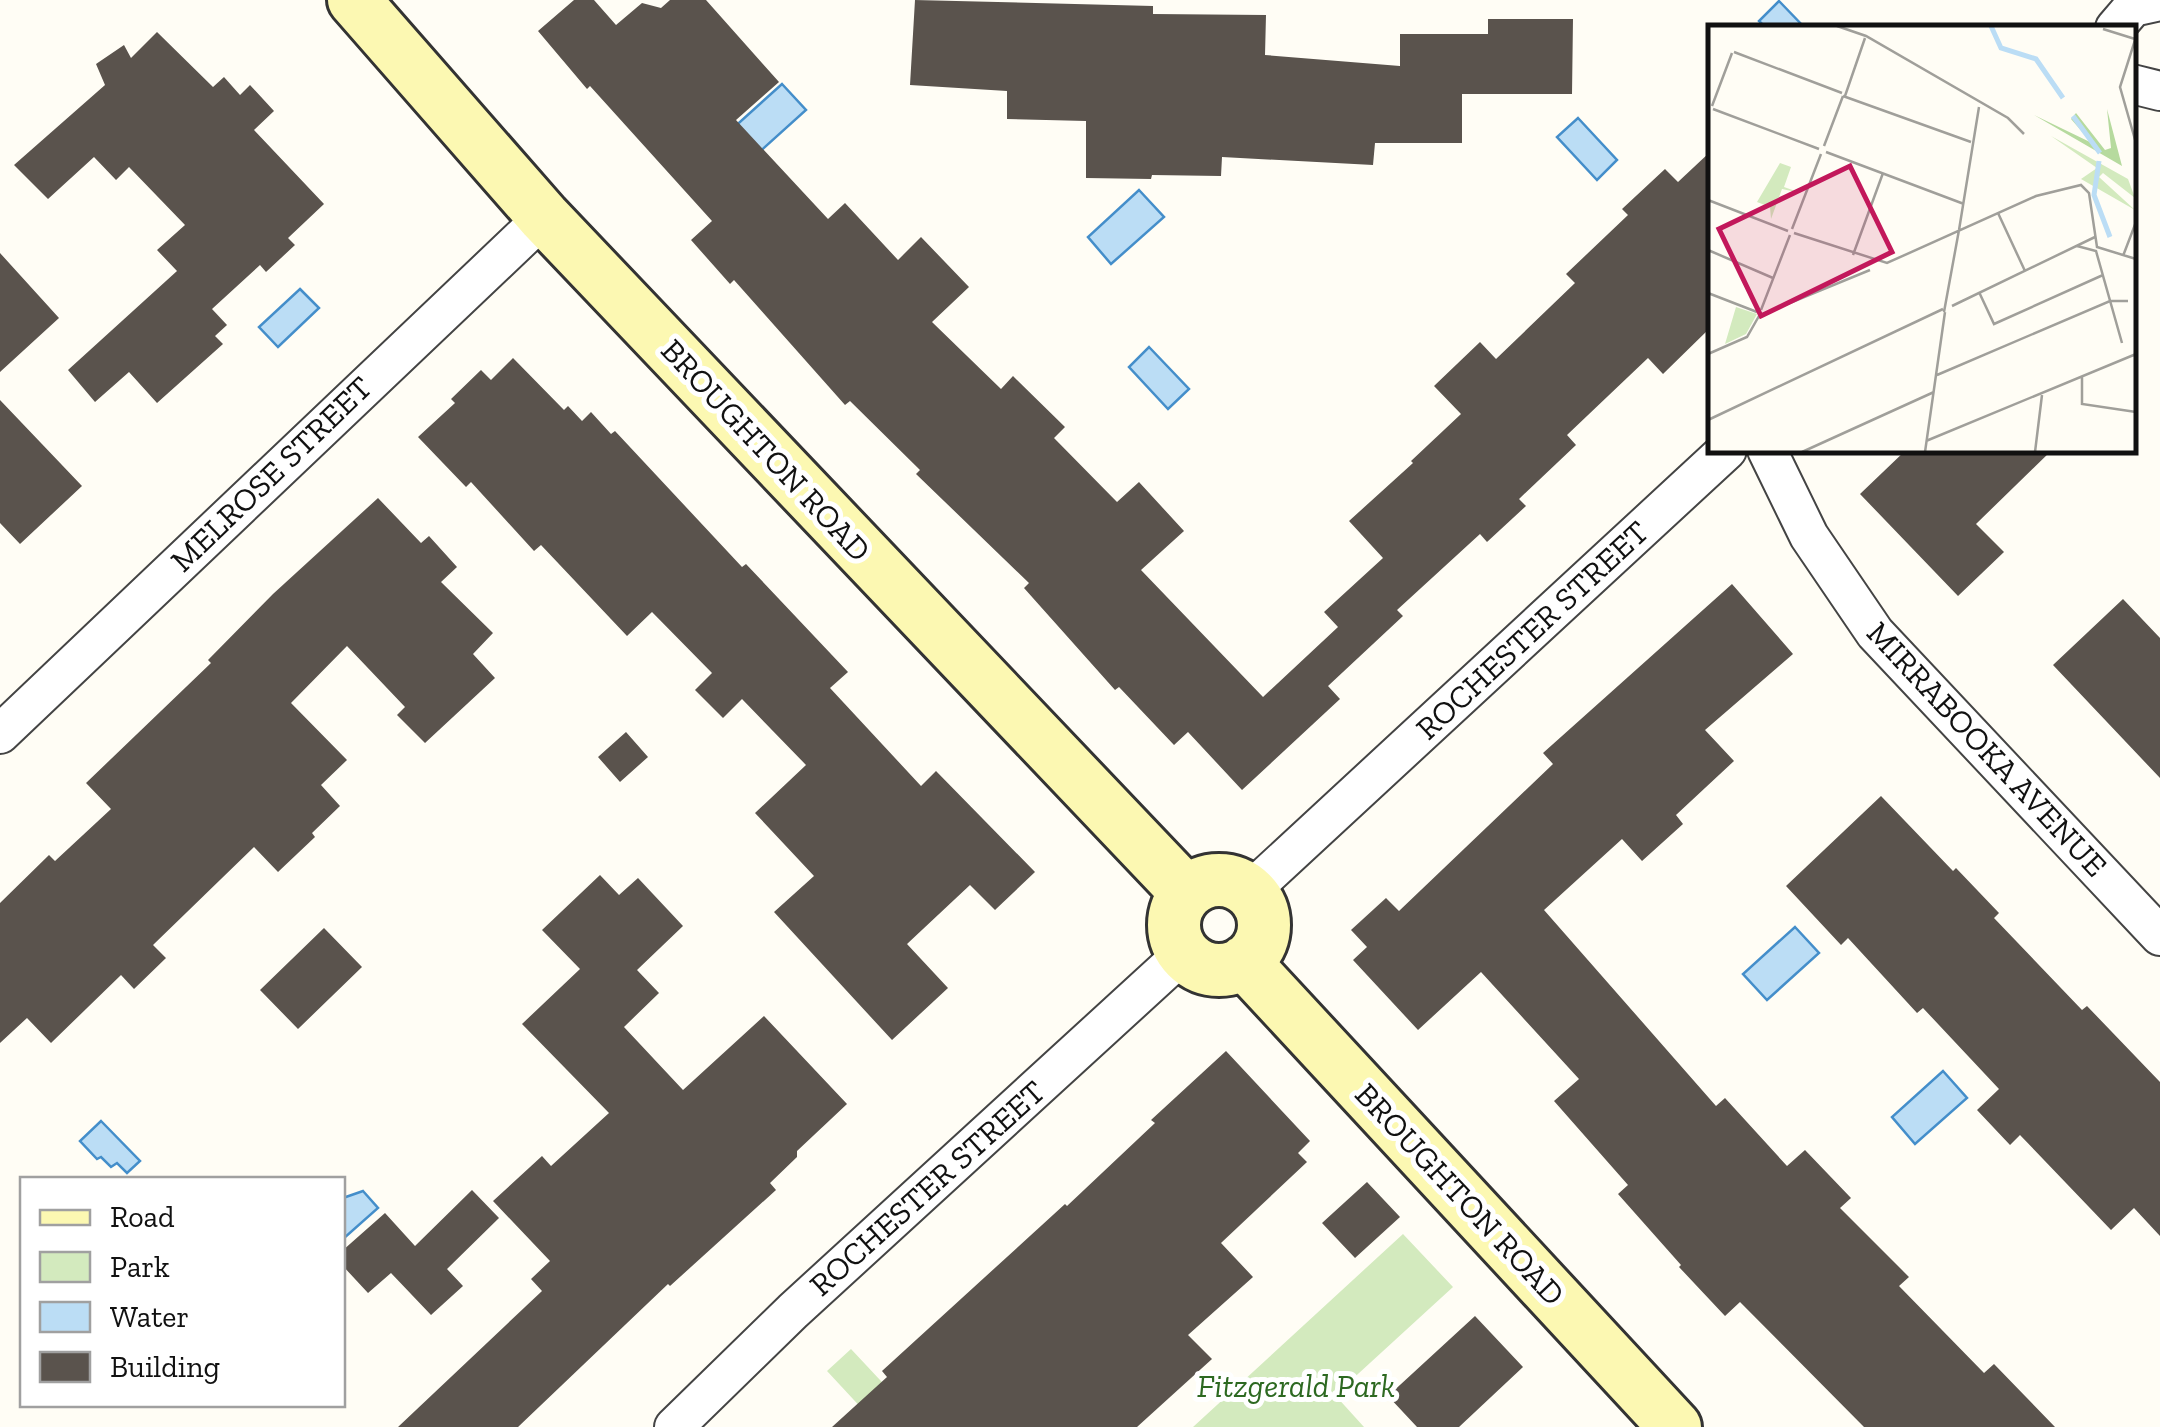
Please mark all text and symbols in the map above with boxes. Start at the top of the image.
inset map [1708,25,2135,452]
street label: BROUGHTON ROAD [653,331,879,569]
street label: MELROSE STREET [163,368,379,580]
street label: ROCHESTER STREET [1408,513,1656,747]
street label: MIRRABOOKA AVENUE [1859,614,2115,884]
street label: ROCHESTER STREET [802,1072,1053,1304]
street label: BROUGHTON ROAD [1347,1075,1573,1313]
legend [20,1177,345,1407]
text: Road [110,1199,175,1235]
text: Park [110,1249,170,1285]
text: Water [110,1299,189,1335]
text: Building [110,1349,220,1385]
park label: Fitzgerald Park [1197,1367,1395,1405]

